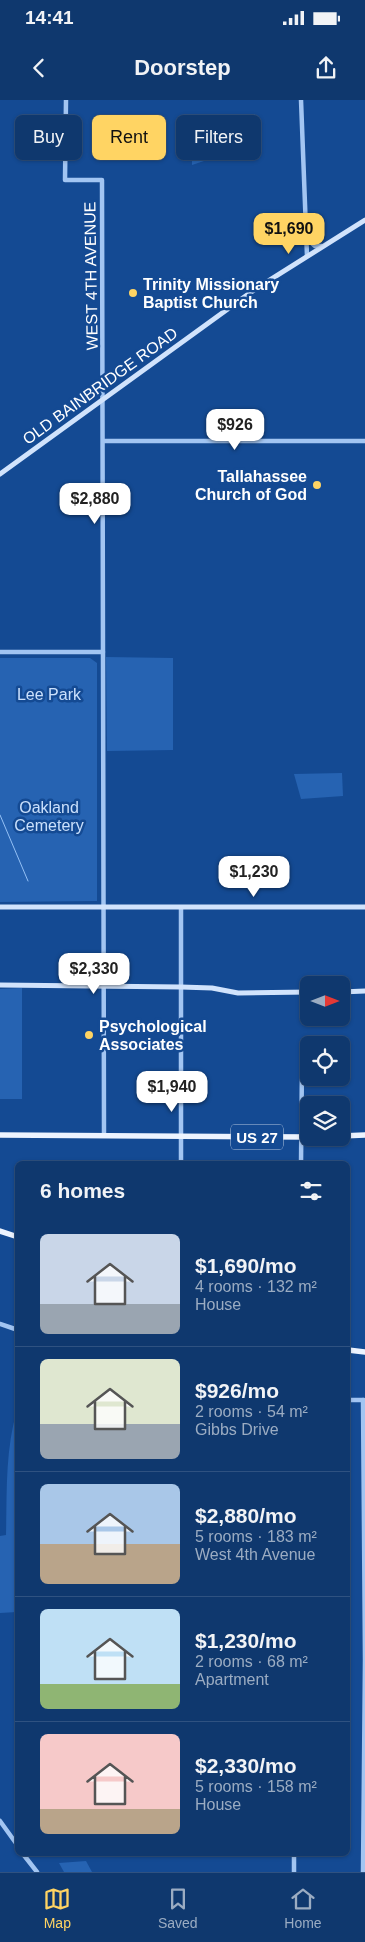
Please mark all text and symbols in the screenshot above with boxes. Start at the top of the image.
text: 14:41 [25,7,74,28]
icon: back [25,54,53,82]
icon: share [312,54,340,82]
text: Doorstep [134,55,231,80]
chip: Buy [15,115,82,160]
chip: Rent [92,115,166,160]
chip: Filters [176,115,261,160]
street label: WEST 4TH AVENUE [81,201,101,351]
pin: $1,690 [248,212,330,255]
text: $1,690 [265,220,313,237]
place label: Trinity Missionary Baptist Church [143,276,279,311]
marker: Trinity Missionary Baptist Church [127,287,139,299]
street label: OLD BAINBRIDGE ROAD [19,324,181,448]
pin: $926 [205,408,265,451]
text: $926 [217,416,253,433]
place label: Tallahassee Church of God [195,468,307,503]
marker: Tallahassee Church of God [311,479,323,491]
pin: $2,880 [54,482,136,525]
text: $2,880 [71,490,119,507]
park label: Lee Park [17,686,82,703]
park label: Oakland Cemetery [14,799,84,834]
pin: $1,230 [213,856,295,898]
text: $1,230 [230,863,278,880]
pin: $2,330 [53,952,135,995]
text: $2,330 [70,960,118,977]
north arrow [300,976,350,1026]
map controls [300,976,350,1146]
place label: Psychological Associates [99,1018,207,1053]
marker: Psychological Associates [83,1029,95,1041]
button: locate [300,1036,350,1086]
pin: $1,940 [131,1070,213,1113]
text: $1,940 [148,1078,196,1095]
button: layers [300,1096,350,1146]
road number: US 27 [231,1124,283,1150]
icon: filters [297,1177,325,1205]
text: 6 homes [40,1179,125,1202]
icon: home [80,1254,140,1314]
text: $1,690/mo [195,1254,297,1277]
text: 4 rooms · 132 m² [195,1278,317,1295]
text: House [195,1296,241,1313]
icon: home [80,1379,140,1439]
text: $926/mo [195,1379,279,1402]
text: 2 rooms · 54 m² [195,1403,308,1420]
text: Gibbs Drive [195,1421,279,1438]
icon: home [80,1504,140,1564]
text: $2,880/mo [195,1504,297,1527]
text: 5 rooms · 183 m² [195,1528,317,1545]
text: West 4th Avenue [195,1546,315,1563]
icon: home [80,1629,140,1689]
text: $1,230/mo [195,1629,297,1652]
text: 2 rooms · 68 m² [195,1653,308,1670]
text: Apartment [195,1671,269,1688]
icon: home [80,1754,140,1814]
text: $2,330/mo [195,1754,297,1777]
text: 5 rooms · 158 m² [195,1778,317,1795]
text: House [195,1796,241,1813]
tab: Map [43,1885,71,1931]
tab: Saved [158,1885,198,1931]
tab: Home [284,1885,322,1931]

